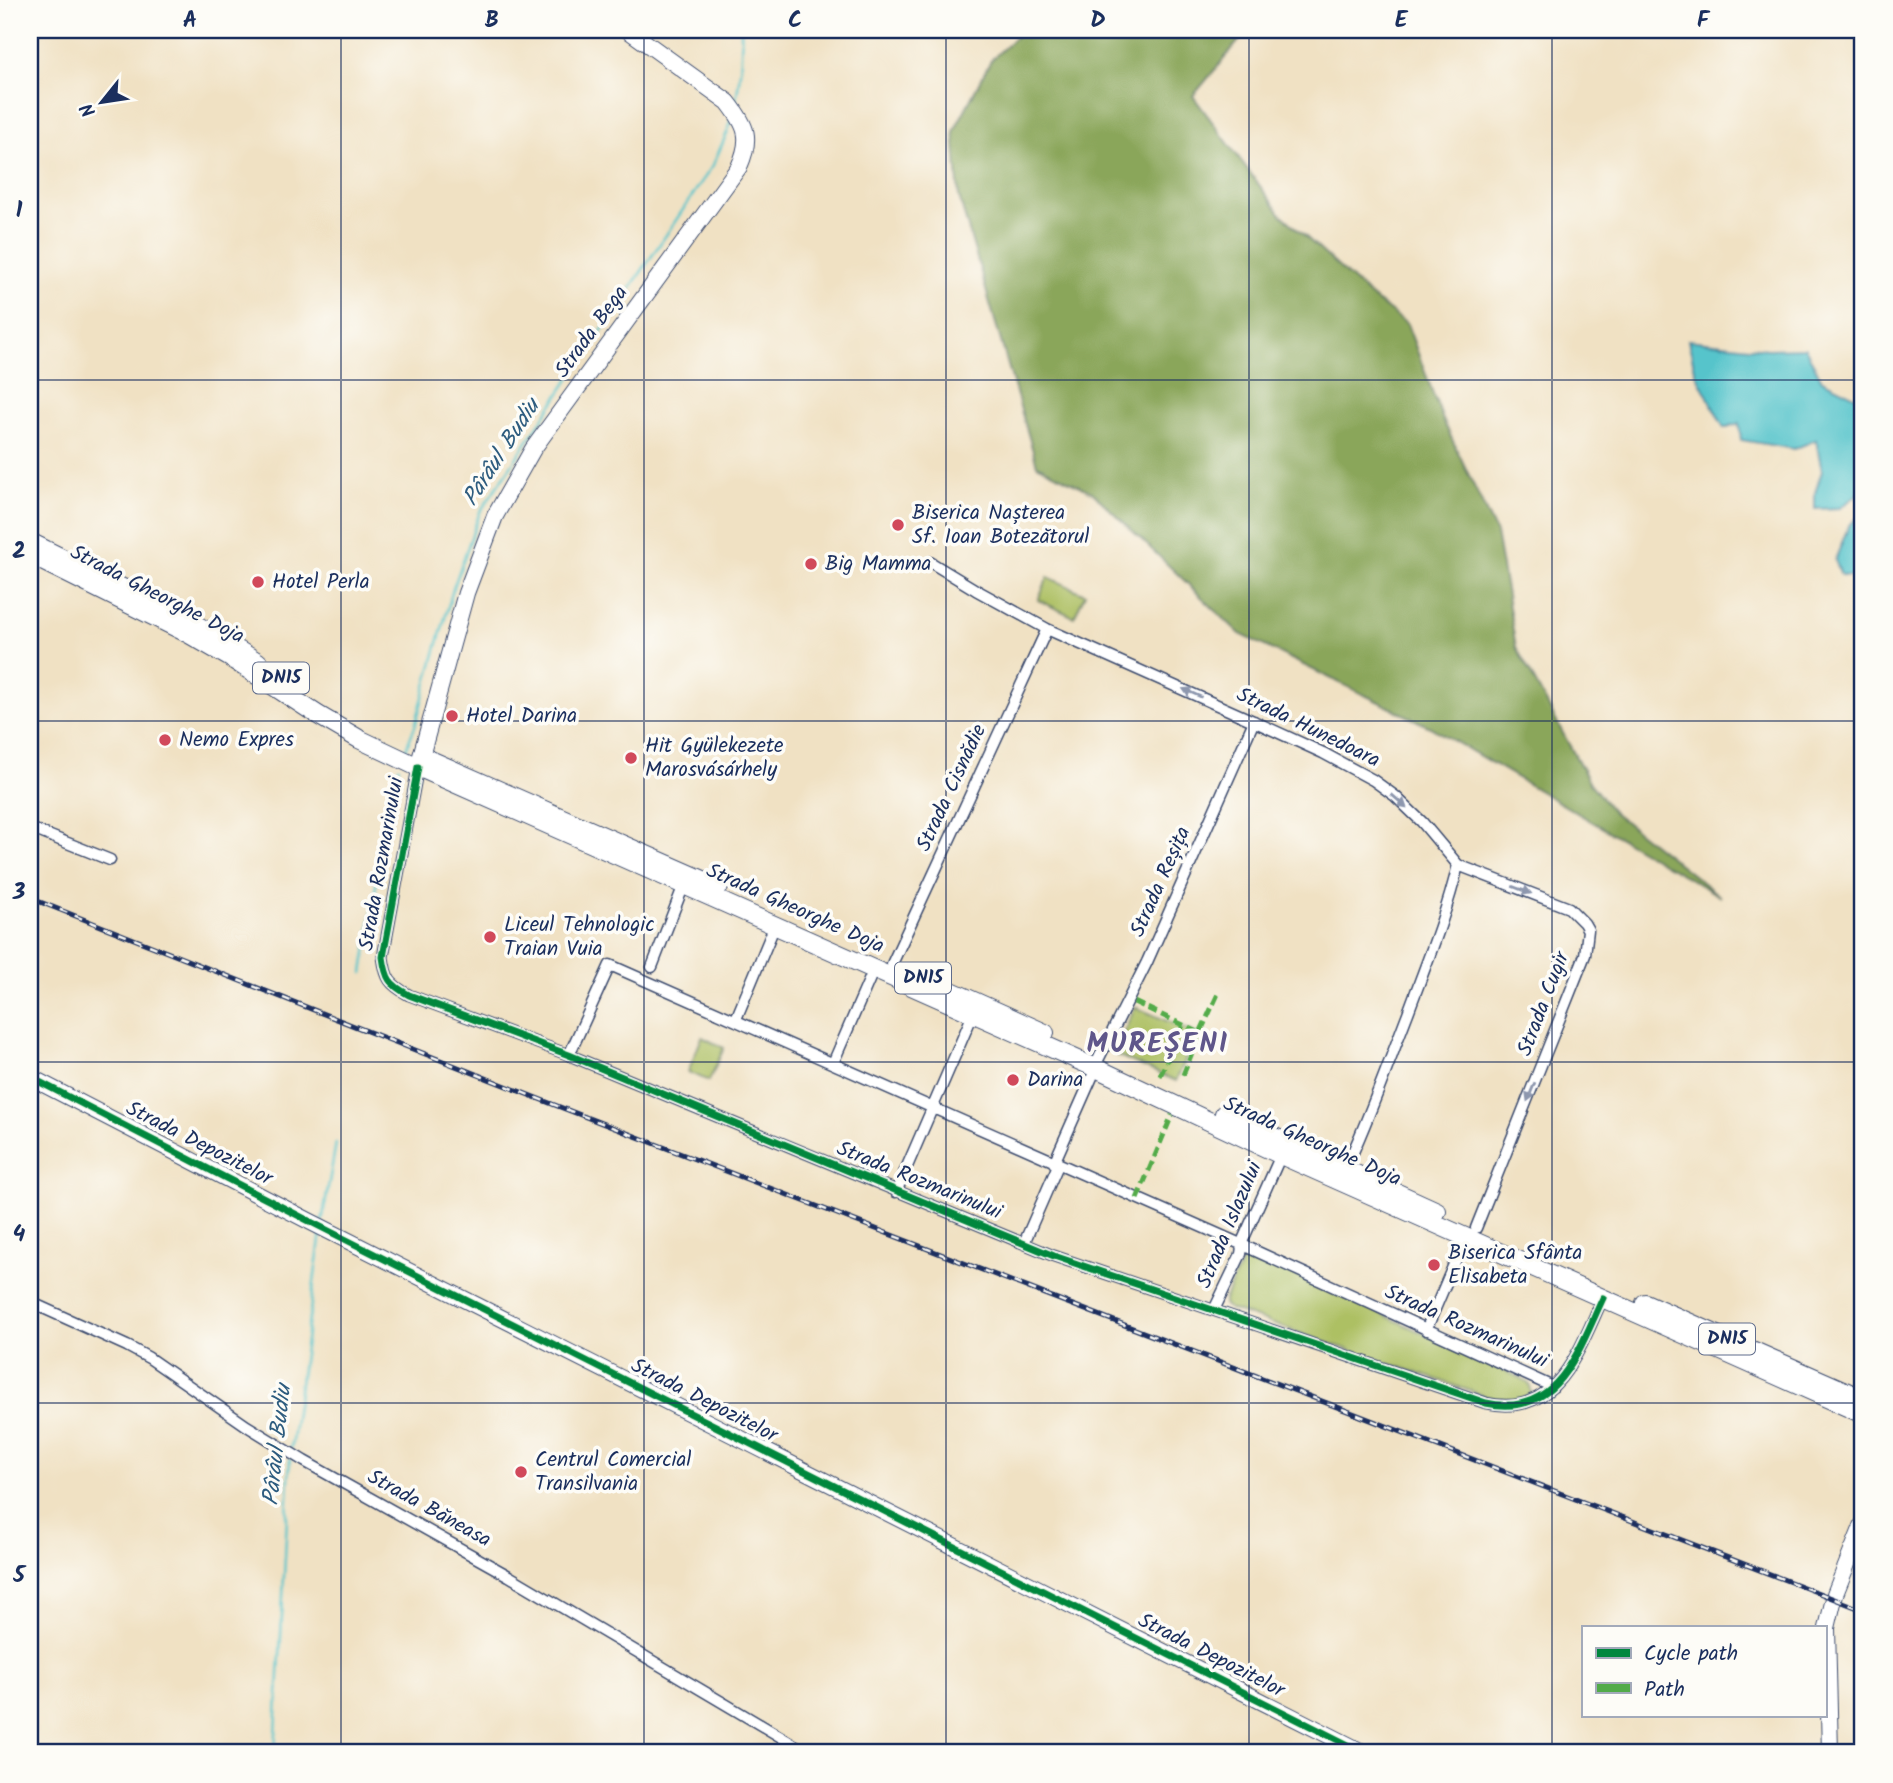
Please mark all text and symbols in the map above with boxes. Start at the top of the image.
text: A [183,3,197,39]
text: B [485,3,499,39]
text: C [788,3,802,39]
text: D [1090,3,1106,39]
text: E [1395,3,1409,39]
text: F [1697,3,1711,39]
north arrow [66,66,136,136]
text: N [73,97,105,122]
text: 1 [16,193,23,229]
street label: Strada Bega [547,279,637,385]
water label: Pârâul Budiu [454,390,552,514]
place label: Biserica Nașterea Sf. Ioan Botezătorul [912,497,1089,554]
marker: Biserica Nașterea Sf. Ioan Botezătorul [890,517,906,533]
text: 2 [12,534,26,570]
street label: Strada Gheorghe Doja [64,537,250,653]
place label: Big Mamma [825,548,931,581]
marker: Big Mamma [803,556,819,572]
place label: Hotel Perla [272,566,370,599]
marker: Hotel Perla [250,574,266,590]
road number: DN15 [253,663,309,694]
street label: Strada Hunedoara [1231,679,1385,777]
one-way arrow [1181,687,1202,698]
place label: Hotel Darina [466,700,577,733]
marker: Hotel Darina [444,708,460,724]
street label: Strada Cisnădie [908,718,996,857]
place label: Nemo Expres [179,724,294,757]
place label: Hit Gyülekezete Marosvásárhely [645,730,784,787]
marker: Nemo Expres [157,732,173,748]
marker: Hit Gyülekezete Marosvásárhely [623,750,639,766]
street label: Strada Rozmarinului [350,774,414,953]
one-way arrow [1390,793,1408,809]
street label: Strada Reșița [1122,821,1200,943]
street label: Strada Gheorghe Doja [701,855,889,963]
text: 3 [12,875,26,911]
one-way arrow [1511,884,1532,895]
place label: Liceul Tehnologic Traian Vuia [504,909,655,966]
marker: Liceul Tehnologic Traian Vuia [482,929,498,945]
street label: Strada Cugir [1509,946,1579,1061]
road number: DN15 [895,962,951,994]
district label: MUREȘENI [1087,1022,1229,1067]
place label: Darina [1027,1064,1083,1097]
marker: Darina [1005,1072,1021,1088]
one-way arrow [1525,1082,1536,1103]
street label: Strada Gheorghe Doja [1218,1088,1406,1196]
street label: Strada Depozitelor [120,1093,279,1196]
street label: Strada Rozmarinului [831,1133,1008,1230]
street label: Strada Islazului [1188,1156,1272,1294]
text: 4 [13,1217,26,1253]
place label: Biserica Sfânta Elisabeta [1448,1237,1582,1294]
marker: Biserica Sfânta Elisabeta [1426,1257,1442,1273]
street label: Strada Rozmarinului [1379,1276,1554,1378]
road number: DN15 [1699,1324,1755,1354]
street label: Strada Depozitelor [625,1350,784,1453]
water label: Pârâul Budiu [254,1380,303,1507]
place label: Centrul Comercial Transilvania [535,1444,692,1501]
street label: Strada Băneasa [361,1461,497,1557]
marker: Centrul Comercial Transilvania [513,1464,529,1480]
text: 5 [12,1558,27,1594]
street label: Strada Depozitelor [1132,1605,1291,1708]
legend [1582,1626,1826,1716]
text: Cycle path [1644,1638,1738,1671]
text: Path [1644,1674,1685,1707]

